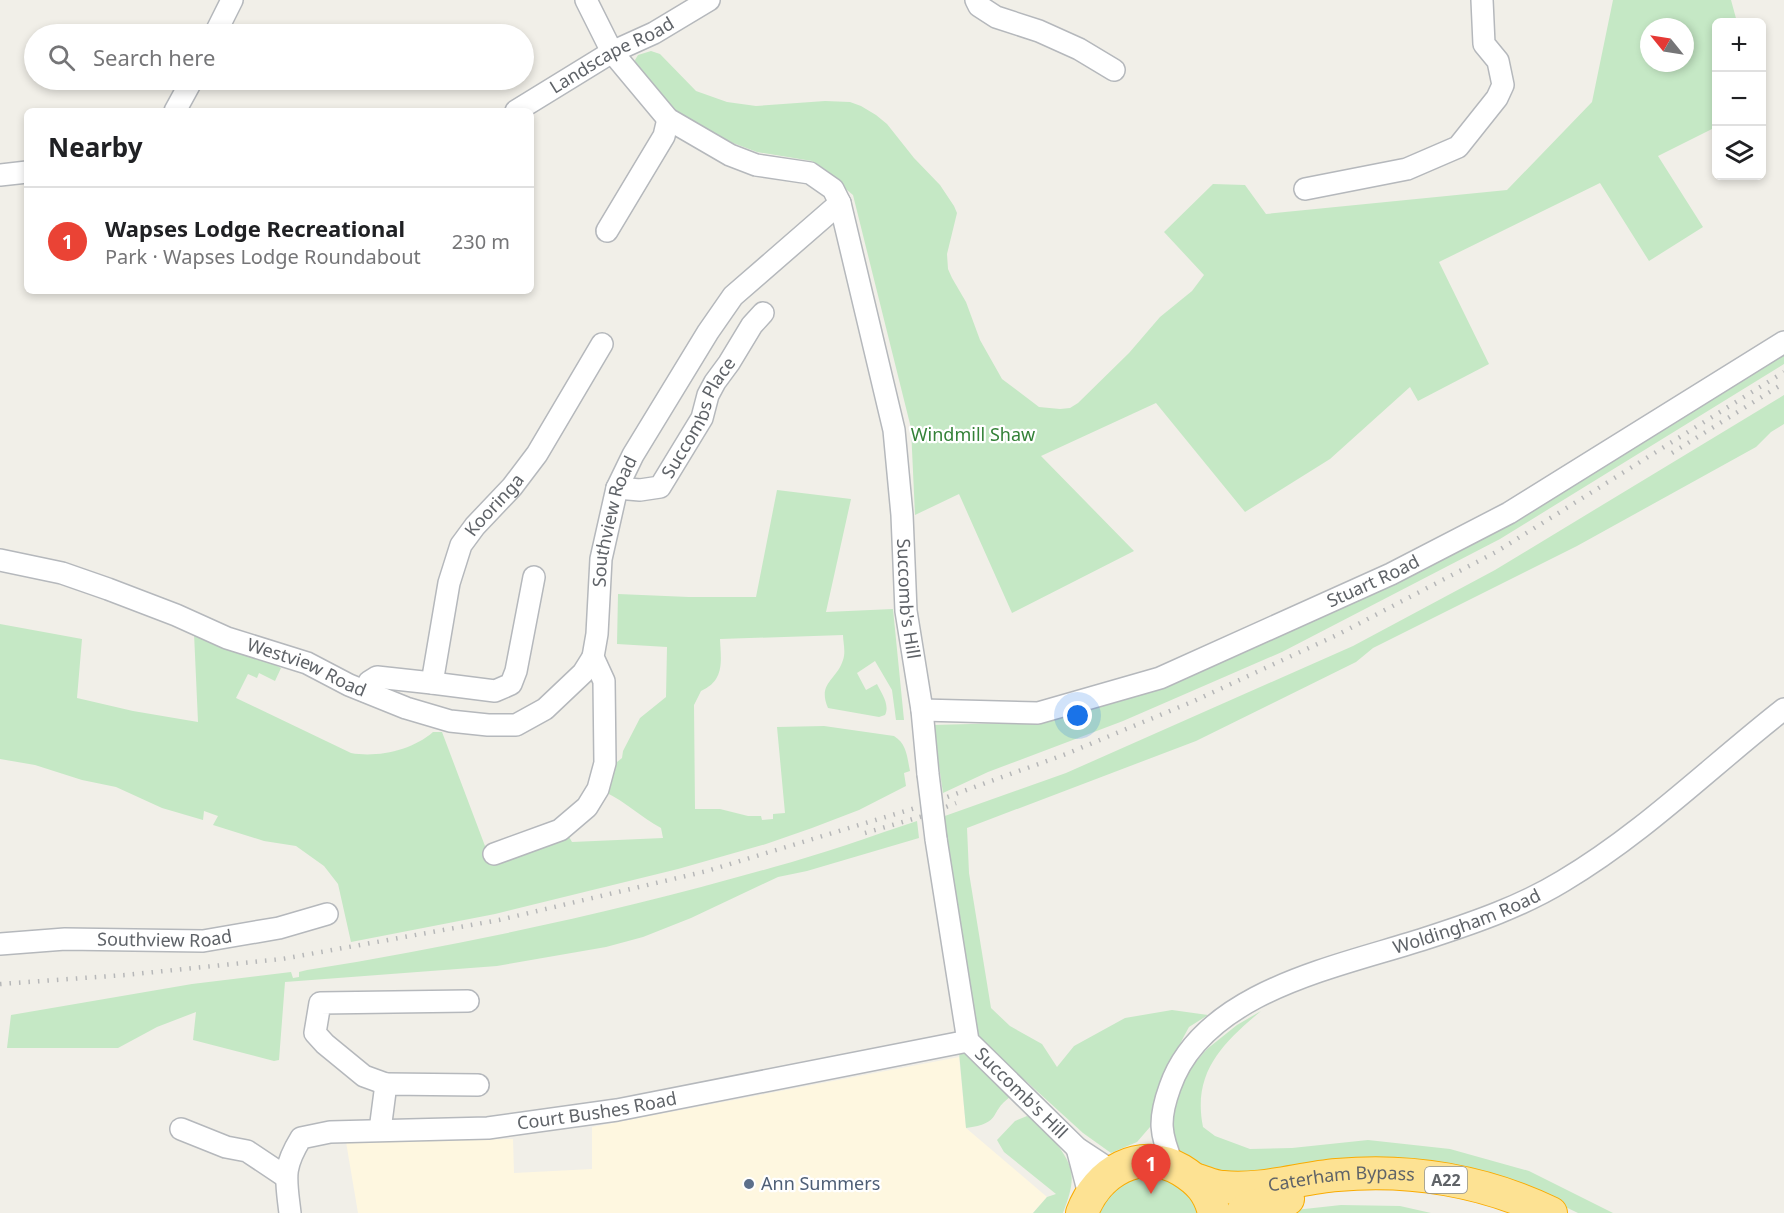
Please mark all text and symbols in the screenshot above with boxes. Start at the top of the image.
street label: Landscape Road [545,11,678,98]
north arrow [1640,18,1694,72]
map controls [1712,18,1766,180]
button: + [1712,18,1766,72]
search box [24,24,534,90]
icon: search [45,41,78,74]
text: Search here [93,42,215,72]
button: − [1712,72,1766,126]
button: layers [1712,126,1766,180]
text: Nearby [48,129,143,165]
text: Wapses Lodge Recreational [105,213,405,243]
text: 1 [62,228,73,255]
text: 230 m [452,228,510,255]
text: Park · Wapses Lodge Roundabout [105,243,421,270]
street label: Succombs Place [655,352,740,482]
park label: Windmill Shaw [911,422,1035,446]
street label: Southview Road [587,451,642,588]
street label: Kooringa [459,468,529,541]
street label: Succomb's Hill [892,538,927,661]
street label: Stuart Road [1323,548,1423,612]
street label: Westview Road [244,632,370,702]
your location [1063,701,1092,730]
street label: Woldingham Road [1390,883,1544,959]
street label: Southview Road [97,923,234,952]
street label: Succomb's Hill [970,1041,1073,1143]
street label: Court Bushes Road [515,1086,679,1135]
pin: 1 [1132,1144,1170,1194]
street label: Caterham Bypass [1266,1160,1416,1196]
road number: A22 [1425,1167,1467,1193]
place label: Ann Summers [761,1171,880,1195]
marker: Ann Summers [742,1177,756,1191]

